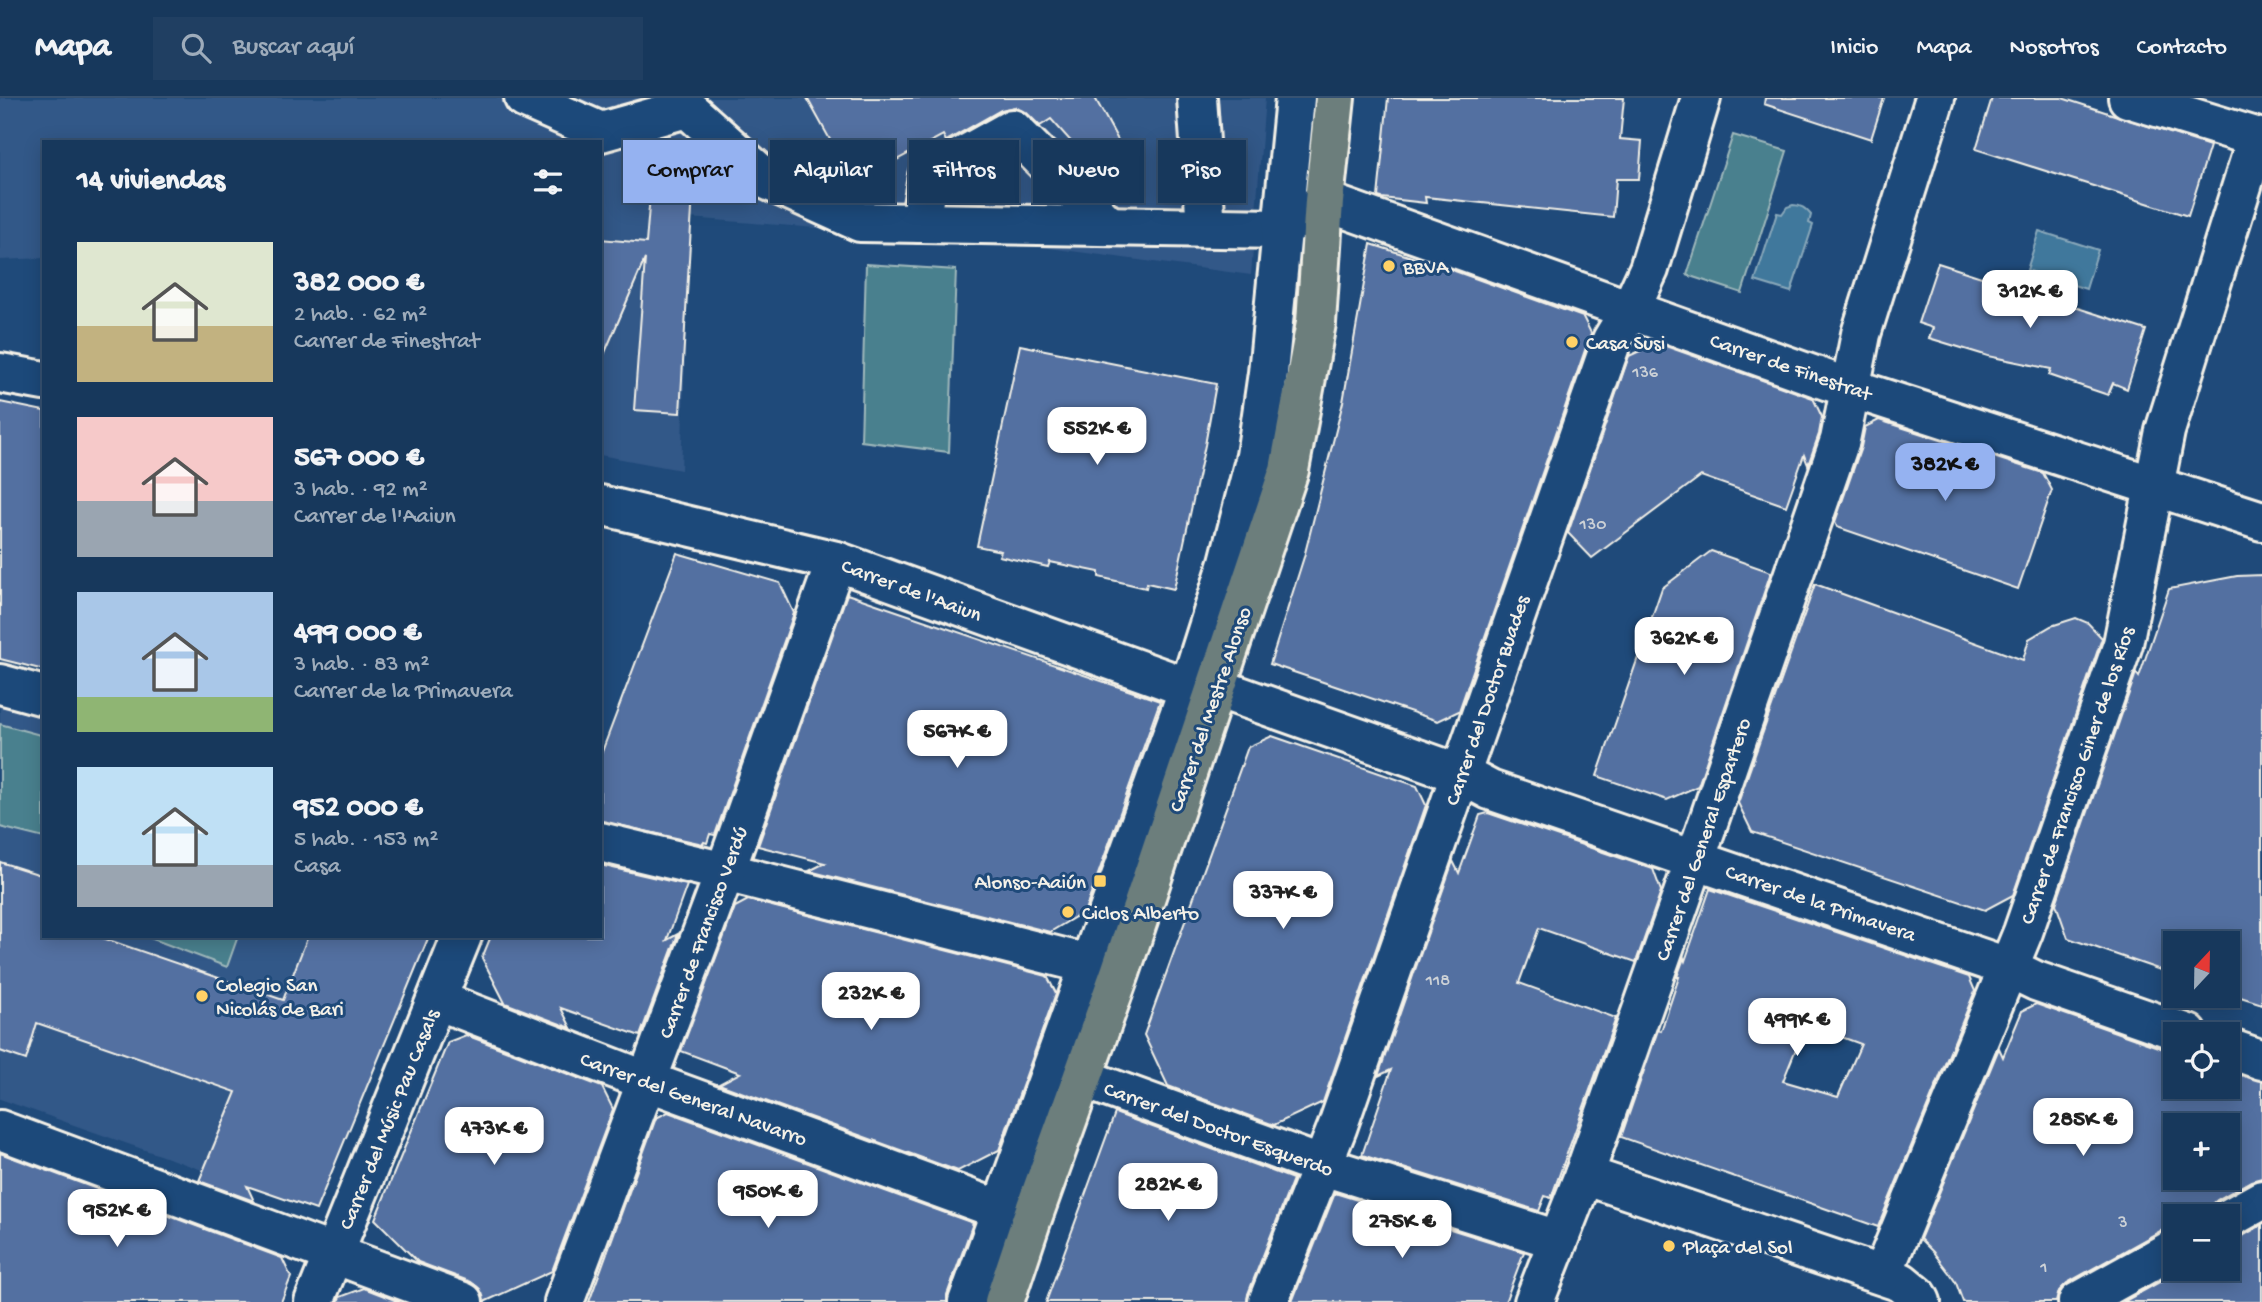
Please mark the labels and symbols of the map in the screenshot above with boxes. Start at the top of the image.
place label: BBVA [1402,257,1450,282]
marker: BBVA [1381,258,1397,274]
pin: 312K € [1973,271,2087,330]
street label: Carrer de Finestrat [1706,330,1876,409]
place label: Casa Susi [1586,333,1665,358]
marker: Casa Susi [1564,334,1580,350]
house number: 136 [1631,363,1659,384]
pin: 552K € [1040,408,1154,467]
pin: 382K € [1888,444,2002,503]
house number: 130 [1579,515,1606,536]
street label: Carrer de l'Aaiun [837,555,984,629]
street label: Carrer del Doctor Buades [1442,592,1537,810]
street label: Carrer del Mestre Alonso [1165,604,1259,816]
pin: 362K € [1627,618,1741,677]
street label: Carrer de Francisco Giner de los Ríos [2017,623,2143,928]
pin: 567K € [900,710,1014,770]
street label: Carrer del General Espartero [1652,715,1759,965]
street label: Carrer de Francisco Verdú [655,824,755,1043]
street label: Carrer de la Primavera [1721,861,1920,950]
place label: Alonso-Aaiún [974,872,1086,897]
pin: 337K € [1226,872,1340,931]
marker: Alonso-Aaiún [1092,873,1108,889]
place label: Ciclos Alberto [1082,903,1199,928]
marker: Ciclos Alberto [1060,904,1076,920]
north arrow [2163,931,2240,1008]
house number: 118 [1425,971,1450,992]
pin: 232K € [814,972,928,1032]
place label: Colegio San Nicolás de Bari [216,975,344,1024]
marker: Colegio San Nicolás de Bari [194,988,210,1004]
pin: 499K € [1740,998,1854,1058]
street label: Carrer del Músic Pau Casals [336,1005,447,1234]
street label: Carrer del General Navarro [576,1049,810,1154]
street label: Carrer del Doctor Esquerdo [1100,1078,1336,1184]
pin: 285K € [2026,1098,2140,1158]
pin: 473K € [437,1108,551,1167]
pin: 282K € [1111,1164,1225,1223]
pin: 950K € [711,1170,825,1230]
pin: 952K € [60,1190,174,1249]
pin: 275K € [1345,1200,1459,1260]
house number: 3 [2117,1213,2128,1234]
place label: Plaça del Sol [1682,1237,1793,1262]
marker: Plaça del Sol [1661,1238,1677,1254]
house number: 1 [2039,1258,2048,1279]

